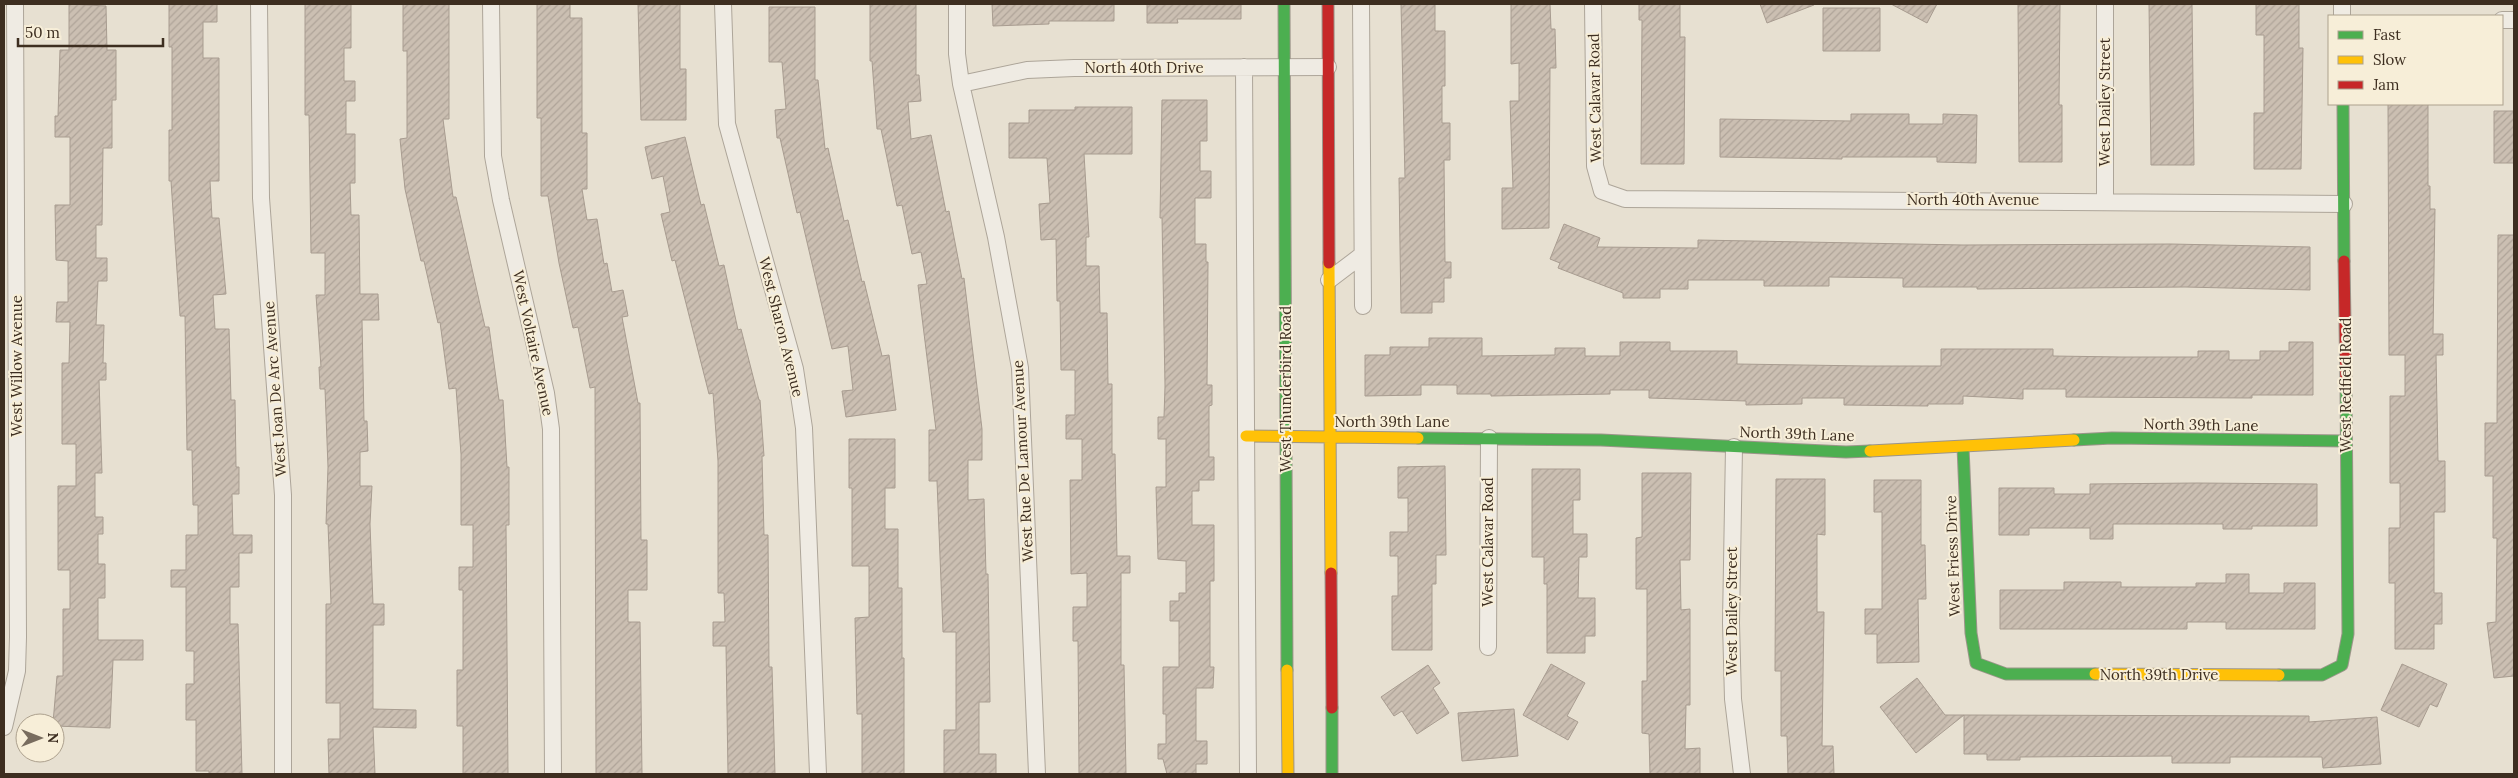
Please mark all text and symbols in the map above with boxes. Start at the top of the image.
scale bar [18,15,162,47]
legend [2328,15,2503,105]
text: 50 m [25,23,60,42]
text: Fast [2373,25,2401,44]
street label: West Calavar Road [1584,33,1605,163]
street label: West Dailey Street [2095,37,2114,166]
text: Slow [2373,50,2406,69]
street label: North 40th Drive [1084,58,1204,77]
text: Jam [2372,75,2400,94]
street label: North 40th Avenue [1907,190,2039,209]
street label: West Sharon Avenue [755,255,808,399]
street label: West Voltaire Avenue [509,268,558,417]
street label: West Willow Avenue [7,295,26,437]
street label: West Joan De Arc Avenue [259,301,290,478]
street label: West Thunderbird Road [1276,306,1295,472]
street label: West Redfield Road [2336,318,2355,452]
street label: West Rue De Lamour Avenue [1008,360,1037,562]
street label: North 39th Lane [1334,412,1450,431]
street label: North 39th Lane [2143,414,2259,435]
street label: North 39th Lane [1739,422,1855,445]
street label: West Calavar Road [1478,477,1497,607]
street label: West Friess Drive [1941,495,1964,617]
street label: West Dailey Street [1722,546,1741,675]
street label: North 39th Drive [2100,665,2218,684]
north arrow [15,713,65,763]
text: N [44,733,62,744]

